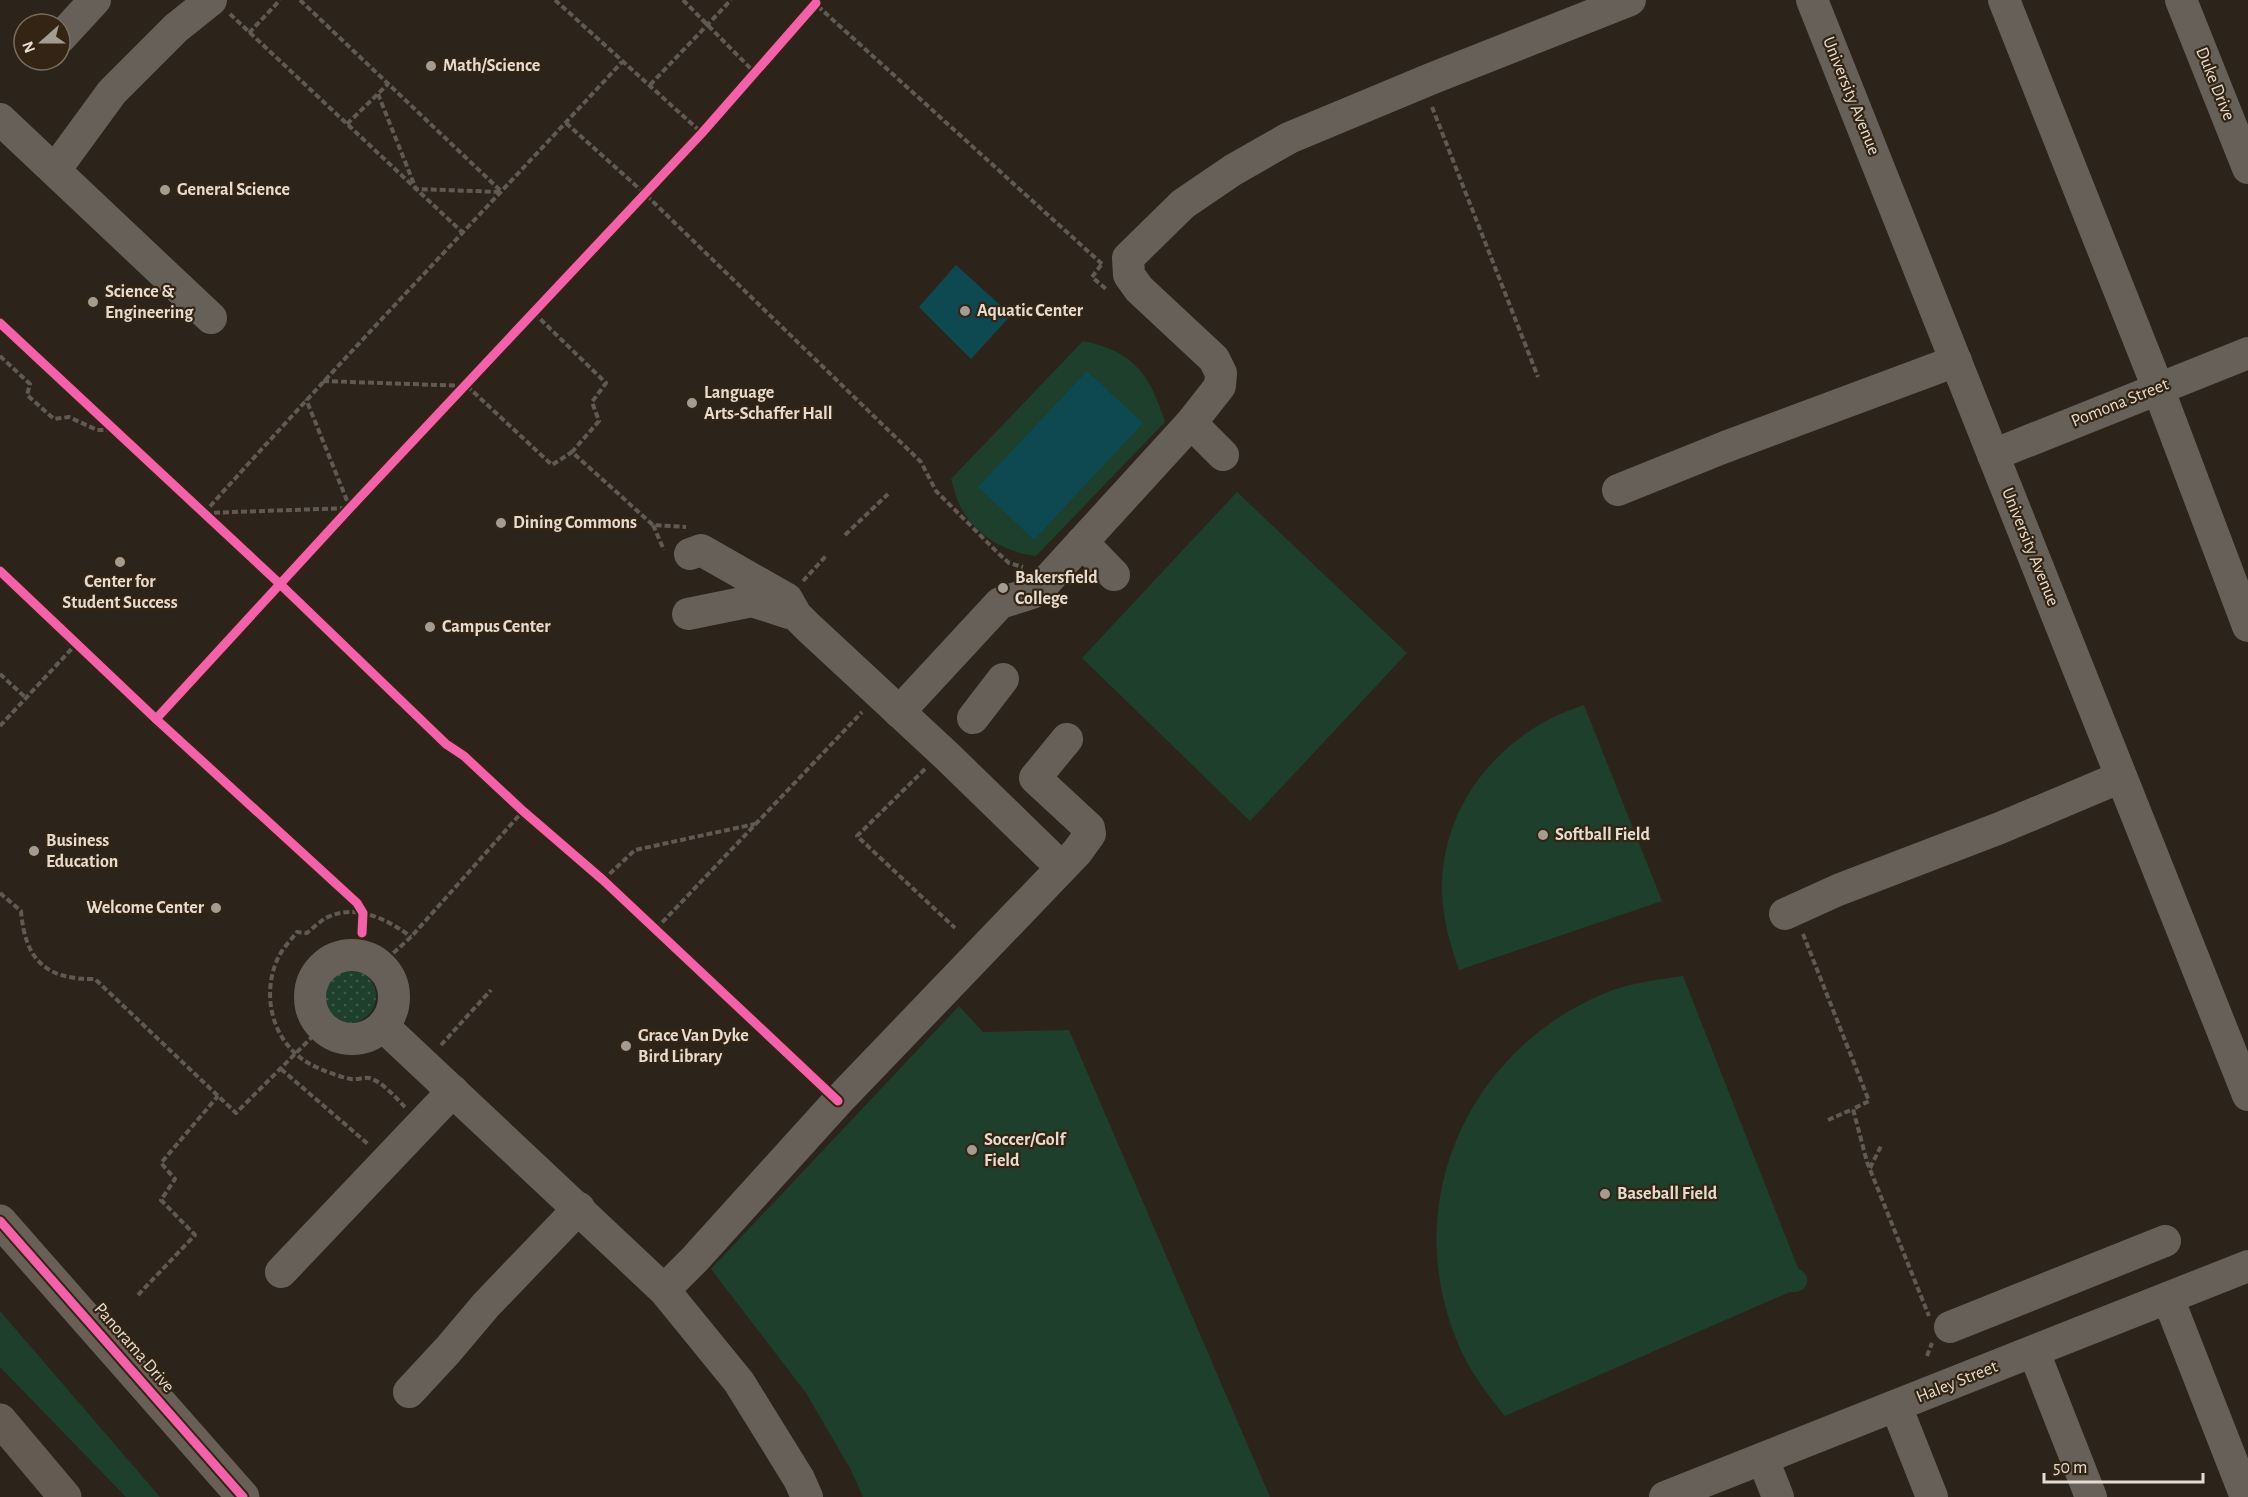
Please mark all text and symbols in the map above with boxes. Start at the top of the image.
north arrow [12,12,72,72]
street label: University Avenue [1819,34,1883,158]
text: N [19,39,38,55]
street label: Duke Drive [2192,45,2238,123]
place label: Math/Science [443,57,540,75]
marker: Math/Science [424,59,438,73]
place label: General Science [177,181,290,199]
marker: General Science [158,183,172,197]
place label: Science & Engineering [105,283,194,322]
marker: Science & Engineering [86,295,100,309]
place label: Aquatic Center [977,302,1084,320]
marker: Aquatic Center [958,304,972,318]
street label: Pomona Street [2069,375,2171,431]
place label: Language Arts-Schaffer Hall [704,384,833,423]
marker: Language Arts-Schaffer Hall [685,396,699,410]
street label: University Avenue [1998,485,2062,609]
place label: Dining Commons [513,514,637,532]
marker: Dining Commons [494,516,508,530]
marker: Center for Student Success [113,555,127,569]
place label: Bakersfield College [1015,569,1098,608]
place label: Center for Student Success [62,573,178,612]
marker: Bakersfield College [996,581,1010,595]
place label: Campus Center [442,618,551,636]
marker: Campus Center [423,620,437,634]
place label: Softball Field [1555,826,1651,844]
marker: Softball Field [1536,828,1550,842]
place label: Business Education [46,832,118,871]
marker: Business Education [27,844,41,858]
place label: Welcome Center [86,899,205,917]
marker: Welcome Center [209,901,223,915]
place label: Grace Van Dyke Bird Library [638,1027,749,1066]
marker: Grace Van Dyke Bird Library [619,1039,633,1053]
place label: Soccer/Golf Field [984,1131,1067,1170]
marker: Soccer/Golf Field [965,1143,979,1157]
place label: Baseball Field [1617,1185,1718,1203]
marker: Baseball Field [1598,1187,1612,1201]
street label: Panorama Drive [91,1300,177,1396]
street label: Haley Street [1914,1357,2000,1406]
scale bar [2044,1446,2203,1484]
text: 50 m [2053,1459,2087,1477]

